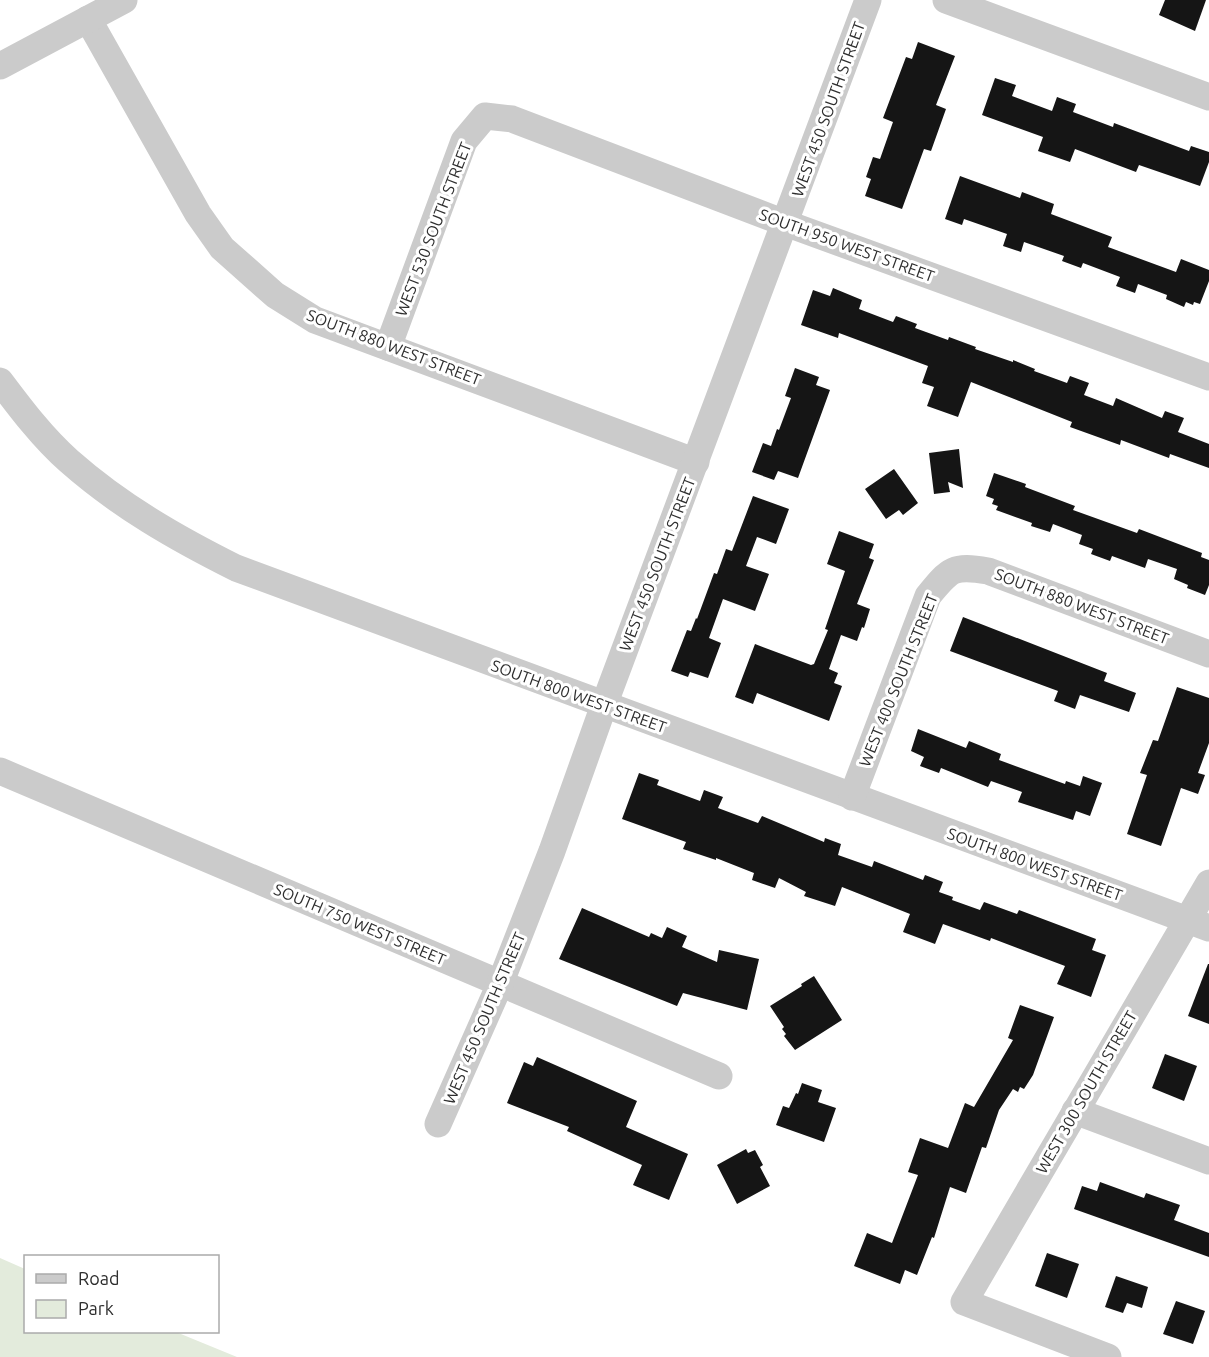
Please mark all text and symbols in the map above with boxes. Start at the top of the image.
street label: WEST 450 SOUTH STREET [788,19,868,199]
street label: WEST 530 SOUTH STREET [391,139,475,319]
street label: SOUTH 950 WEST STREET [757,205,937,285]
street label: SOUTH 880 WEST STREET [304,305,484,389]
street label: WEST 450 SOUTH STREET [615,474,699,654]
street label: SOUTH 880 WEST STREET [992,564,1172,648]
street label: WEST 400 SOUTH STREET [855,591,941,769]
street label: SOUTH 800 WEST STREET [489,656,669,736]
street label: SOUTH 800 WEST STREET [945,824,1125,904]
street label: SOUTH 750 WEST STREET [271,880,449,968]
street label: WEST 450 SOUTH STREET [440,929,528,1107]
street label: WEST 300 SOUTH STREET [1032,1007,1140,1177]
legend [24,1255,219,1333]
text: Road [78,1268,120,1288]
text: Park [78,1298,114,1318]

